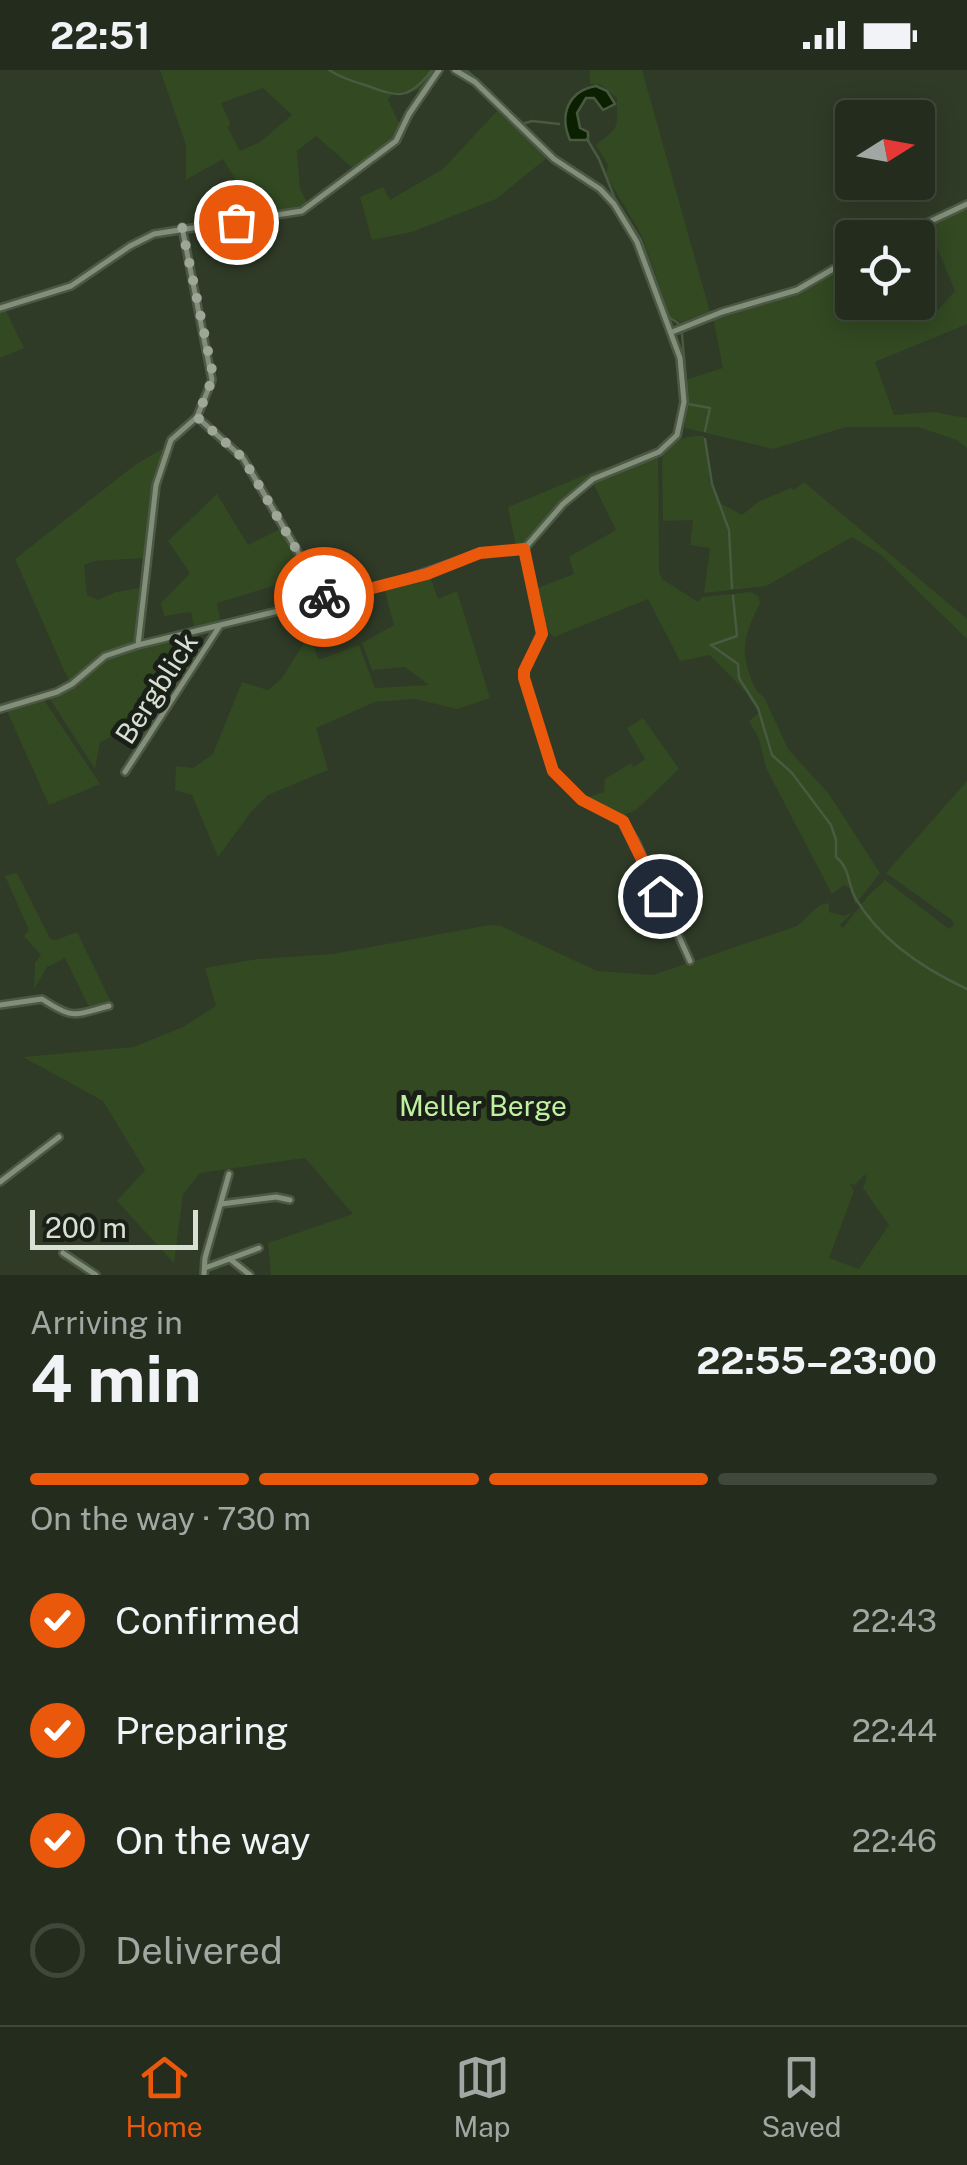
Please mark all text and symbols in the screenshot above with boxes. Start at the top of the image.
text: 22:51 [50,13,150,58]
north arrow [835,100,935,200]
map controls [835,100,935,320]
pin [194,180,279,265]
icon: bag [209,195,264,250]
button: locate [835,220,935,320]
courier [274,547,374,647]
icon: bike [297,570,352,625]
street label: Bergblick [108,626,204,750]
pin [618,854,703,939]
icon: home [633,869,688,924]
park label: Meller Berge [399,1089,567,1122]
scale bar [30,1205,198,1250]
text: 200 m [45,1211,127,1244]
text: Arriving in [30,1304,183,1341]
text: 22:55–23:00 [696,1338,937,1383]
text: 4 min [30,1340,202,1417]
text: On the way · 730 m [30,1500,311,1537]
icon: check [30,1593,85,1648]
text: Confirmed [115,1598,300,1643]
text: 22:43 [852,1602,937,1639]
icon: check [30,1703,85,1758]
text: Preparing [115,1708,289,1753]
text: 22:44 [852,1712,937,1749]
icon: check [30,1813,85,1868]
text: On the way [115,1818,311,1863]
text: 22:46 [852,1822,937,1859]
text: Delivered [115,1928,283,1973]
tab: Home [125,2050,203,2143]
tab: Map [454,2050,510,2143]
tab: Saved [761,2050,842,2143]

